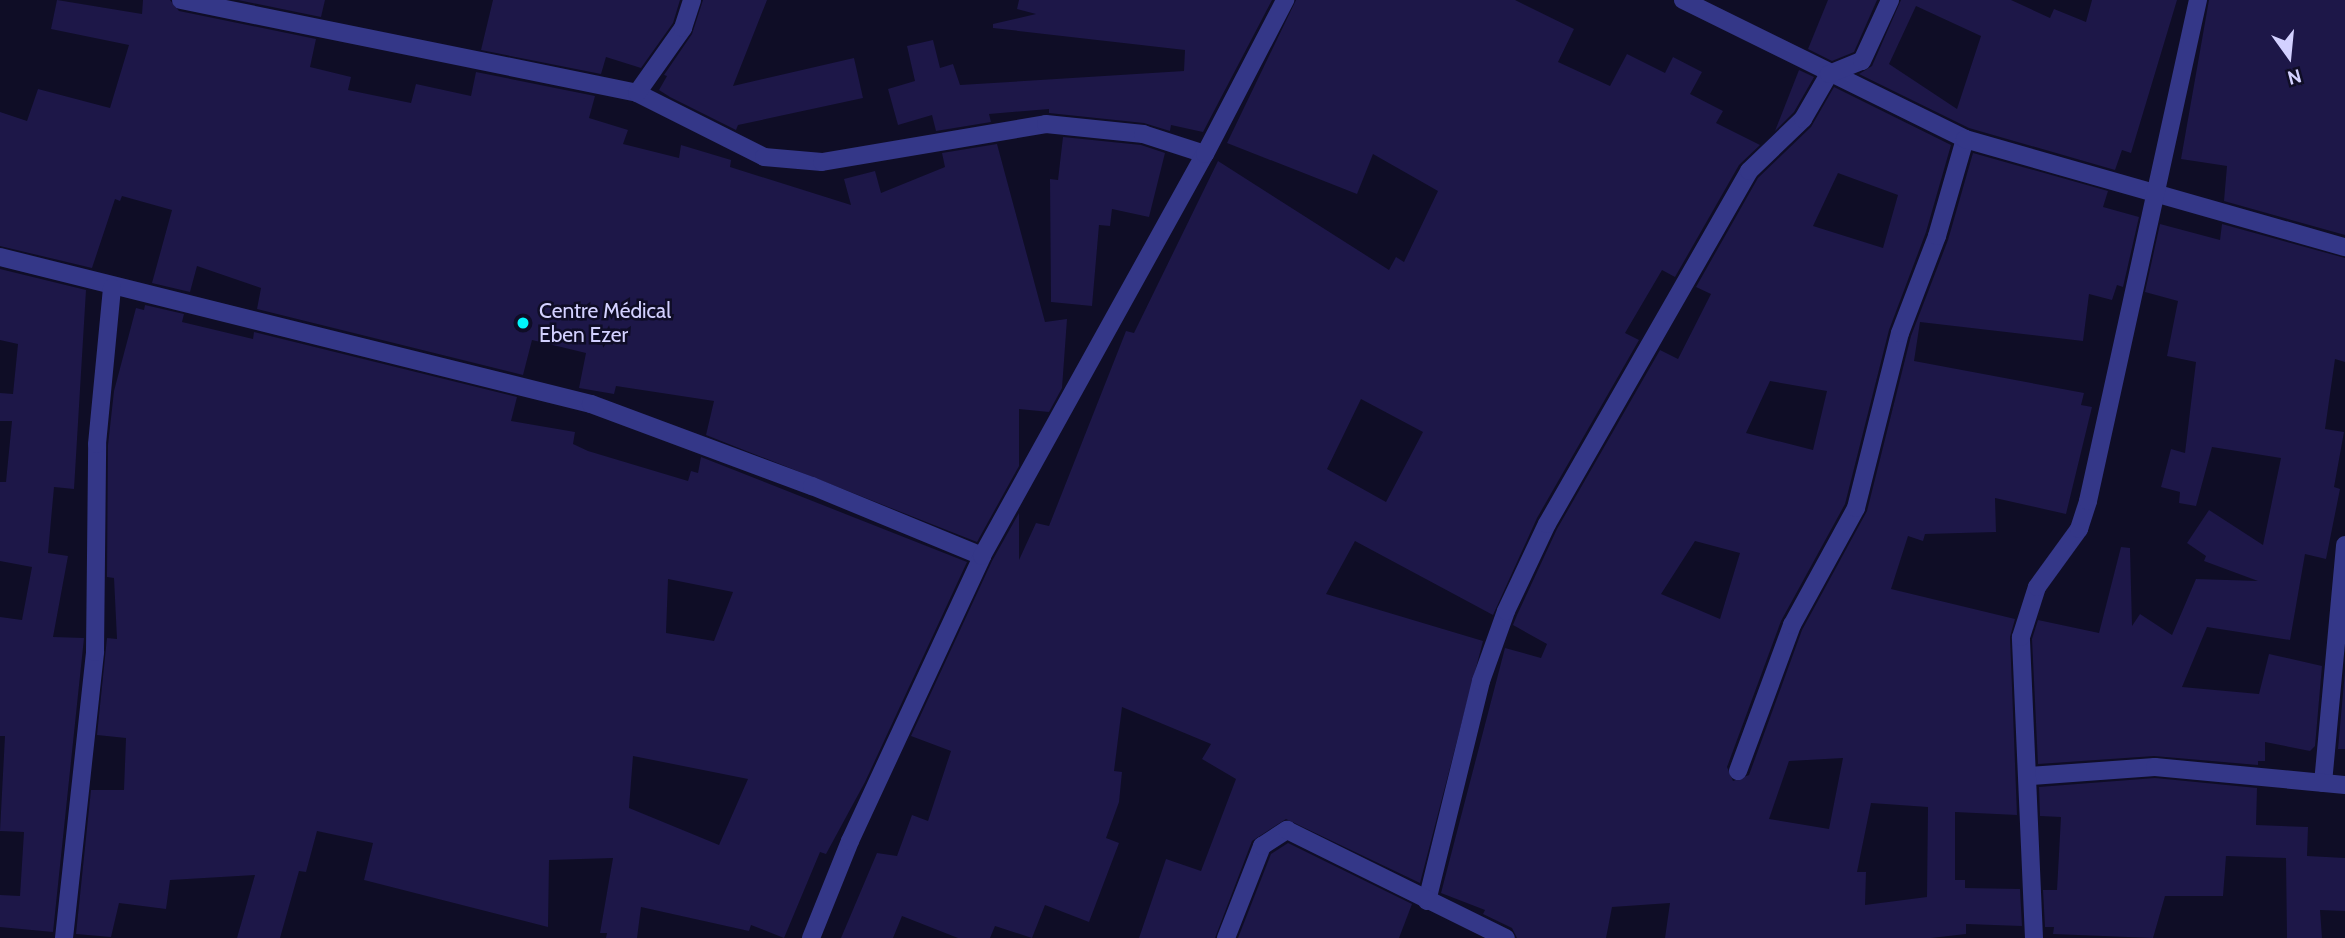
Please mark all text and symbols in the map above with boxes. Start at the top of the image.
north arrow [2254,21,2324,91]
text: N [2285,64,2304,90]
place label: Centre Médical Eben Ezer [539,298,671,348]
marker: Centre Médical Eben Ezer [513,313,533,333]

